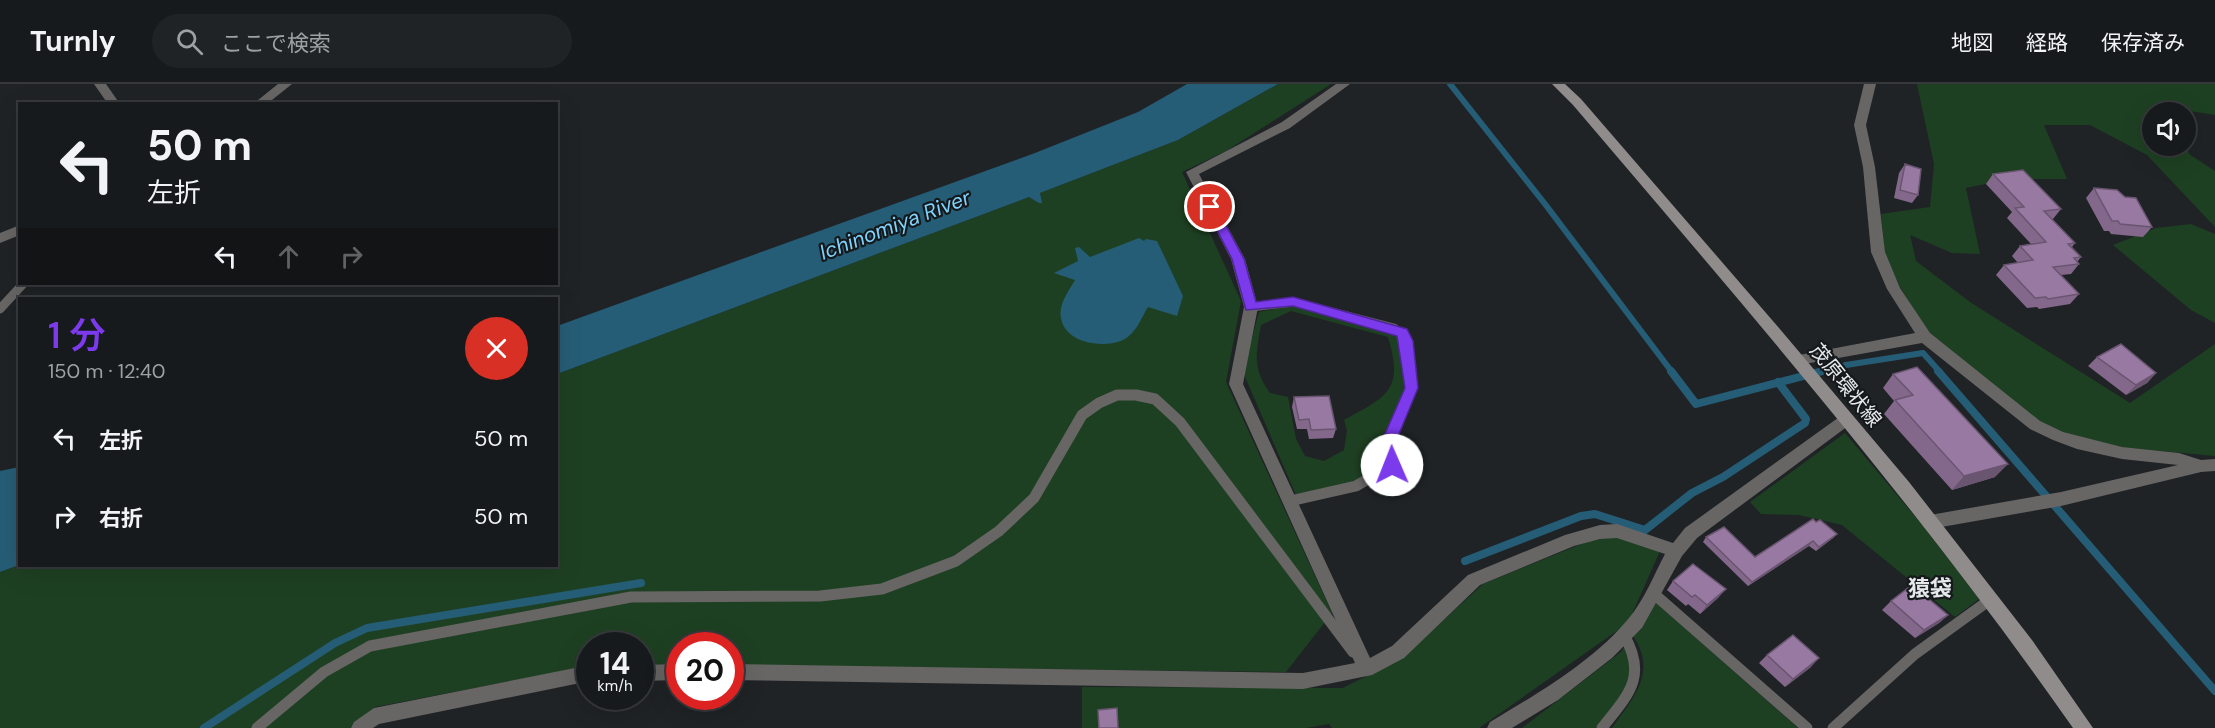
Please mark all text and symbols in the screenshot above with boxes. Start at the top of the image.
search box [152,14,572,68]
text: Turnly [30,23,116,60]
icon: search [173,25,206,58]
text: ここで検索 [221,29,331,58]
text: 地図 [1951,29,1993,57]
text: 経路 [2026,29,2068,57]
text: 保存済み [2101,29,2185,57]
map controls [2142,102,2196,156]
button: sound [2142,102,2196,156]
text: 50 m [147,118,252,173]
icon: left [48,126,126,204]
text: 左折 [147,175,201,210]
pin [1184,181,1235,232]
water label: Ichinomiya River [816,183,976,267]
icon: arrive [1193,190,1226,223]
icon: left [209,240,242,273]
icon: ahead [272,240,305,273]
icon: right [335,240,368,273]
text: 1 分 [48,312,105,359]
button: close [465,317,528,380]
street label: 茂原環状線 [1804,338,1888,432]
text: 150 m · 12:40 [48,358,165,384]
icon: left [48,422,81,455]
text: 50 m [474,424,528,453]
text: 左折 [99,426,143,455]
position arrow [1360,433,1424,497]
icon: right [48,500,81,533]
text: 50 m [474,502,528,531]
text: 右折 [99,504,143,533]
district label: 猿袋 [1908,574,1952,603]
speed limit sign: 20 [666,632,744,710]
text: 14 [600,644,630,683]
text: km/h [597,676,633,696]

